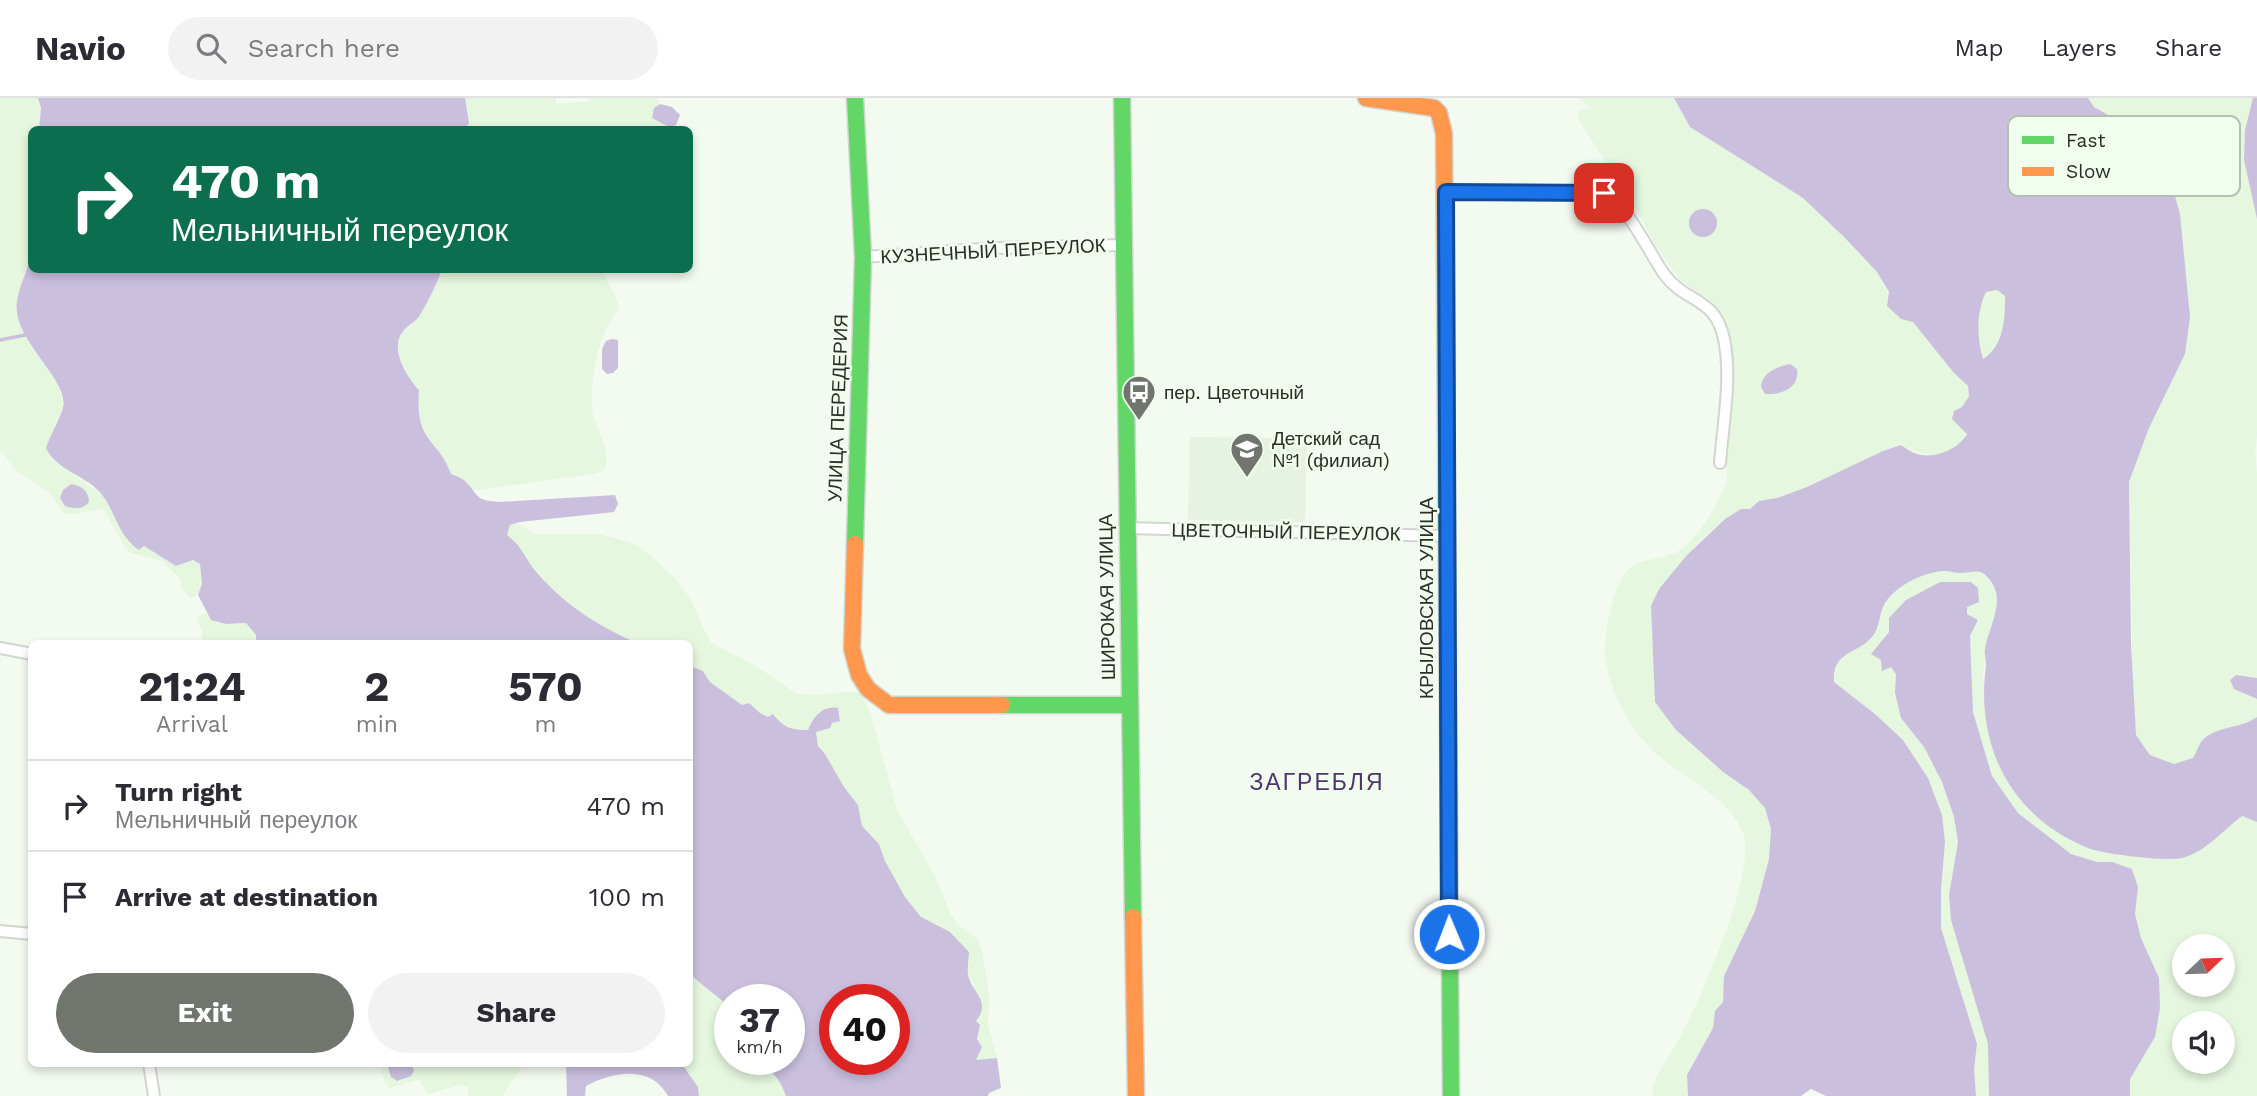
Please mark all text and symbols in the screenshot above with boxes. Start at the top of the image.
search box [168,17,658,80]
text: Navio [35,29,126,68]
icon: search [192,29,230,67]
text: Search here [248,33,400,63]
text: Map [1955,34,2003,62]
text: Layers [2041,34,2117,62]
text: Share [2155,34,2222,62]
legend [2008,116,2240,196]
text: Fast [2066,129,2105,152]
text: 470 m [171,152,320,210]
icon: right [56,154,147,245]
text: Slow [2066,160,2111,183]
pin [1574,163,1634,223]
icon: arrive [1585,174,1623,212]
text: Мельничный переулок [171,211,508,249]
street label: КУЗНЕЧНЫЙ ПЕРЕУЛОК [880,234,1106,268]
street label: УЛИЦА ПЕРЕДЕРИЯ [823,314,853,502]
bus stop icon: пер. Цветочный [1120,373,1158,422]
place label: пер. Цветочный [1164,381,1304,404]
place label: Детский сад №1 (филиал) [1272,427,1390,472]
school or university icon: Детский сад №1 (филиал) [1228,430,1266,479]
street label: КРЫЛОВСКАЯ УЛИЦА [1415,497,1438,699]
street label: ШИРОКАЯ УЛИЦА [1094,513,1120,680]
street label: ЦВЕТОЧНЫЙ ПЕРЕУЛОК [1171,519,1401,545]
text: 21:24 [138,662,246,711]
text: 2 [364,662,389,711]
text: 570 [508,662,583,711]
text: Arrival [156,711,228,738]
text: min [356,711,398,738]
text: m [535,711,556,738]
district label: ЗАГРЕБЛЯ [1249,769,1385,796]
text: Turn right [115,777,242,807]
icon: right [56,787,94,825]
text: 470 m [587,791,665,821]
text: Мельничный переулок [115,807,357,834]
icon: arrive [56,878,94,916]
text: Arrive at destination [115,882,378,912]
text: 100 m [589,882,665,912]
position arrow [1412,897,1486,971]
north arrow [2172,934,2235,998]
map controls [2172,934,2235,1074]
button: Exit [56,973,354,1053]
button: Share [368,973,665,1053]
speed limit sign: 40 [819,984,910,1075]
text: 37 [739,999,780,1041]
button: sound [2172,1011,2235,1074]
text: km/h [736,1036,783,1057]

